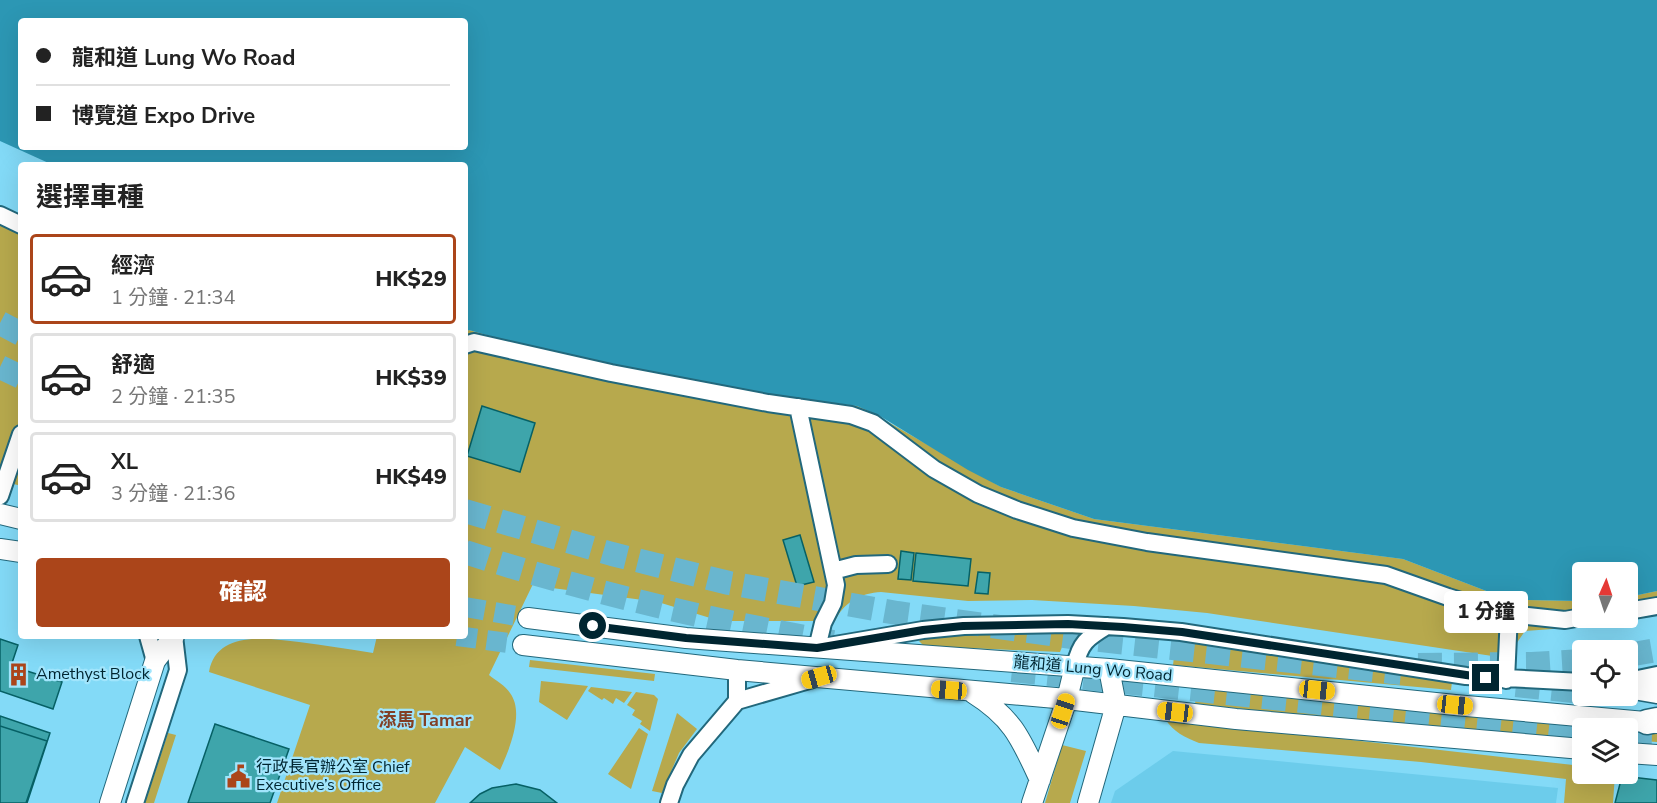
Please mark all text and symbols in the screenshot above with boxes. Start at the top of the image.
text: 龍和道 Lung Wo Road [72,43,295,73]
text: 博覽道 Expo Drive [72,101,255,131]
text: 選擇車種 [36,179,144,216]
text: 經濟 [111,251,155,281]
icon: car [39,252,93,306]
text: HK$29 [375,264,447,294]
text: 1 分鐘 · 21:34 [111,284,236,311]
text: 舒適 [111,350,155,380]
icon: car [39,351,93,405]
text: HK$39 [375,363,447,393]
text: 2 分鐘 · 21:35 [111,383,236,410]
text: XL [111,447,138,477]
icon: car [39,450,93,504]
text: HK$49 [375,462,447,492]
text: 3 分鐘 · 21:36 [111,480,236,507]
button: 確認 [36,558,450,627]
north arrow [1572,562,1638,628]
map controls [1572,562,1638,784]
callout: 1 分鐘 [1444,591,1528,633]
text: 1 分鐘 [1457,598,1515,625]
route start [579,612,606,639]
button: locate [1572,640,1638,706]
street label: 龍和道 Lung Wo Road [1013,651,1173,687]
building icon: Amethyst Block [5,661,31,687]
place label: Amethyst Block [36,663,151,685]
car [799,663,839,691]
route end [1472,664,1499,691]
car [930,679,968,701]
car [1298,679,1336,701]
car [1049,691,1077,731]
car [1436,694,1474,716]
car [1156,701,1194,723]
district label: 添馬 Tamar [378,708,472,732]
button: layers [1572,718,1638,784]
place label: 行政長官辦公室 Chief Executive’s Office [256,756,410,796]
public building icon: 行政長官辦公室 Chief Executive’s Office [225,763,251,789]

